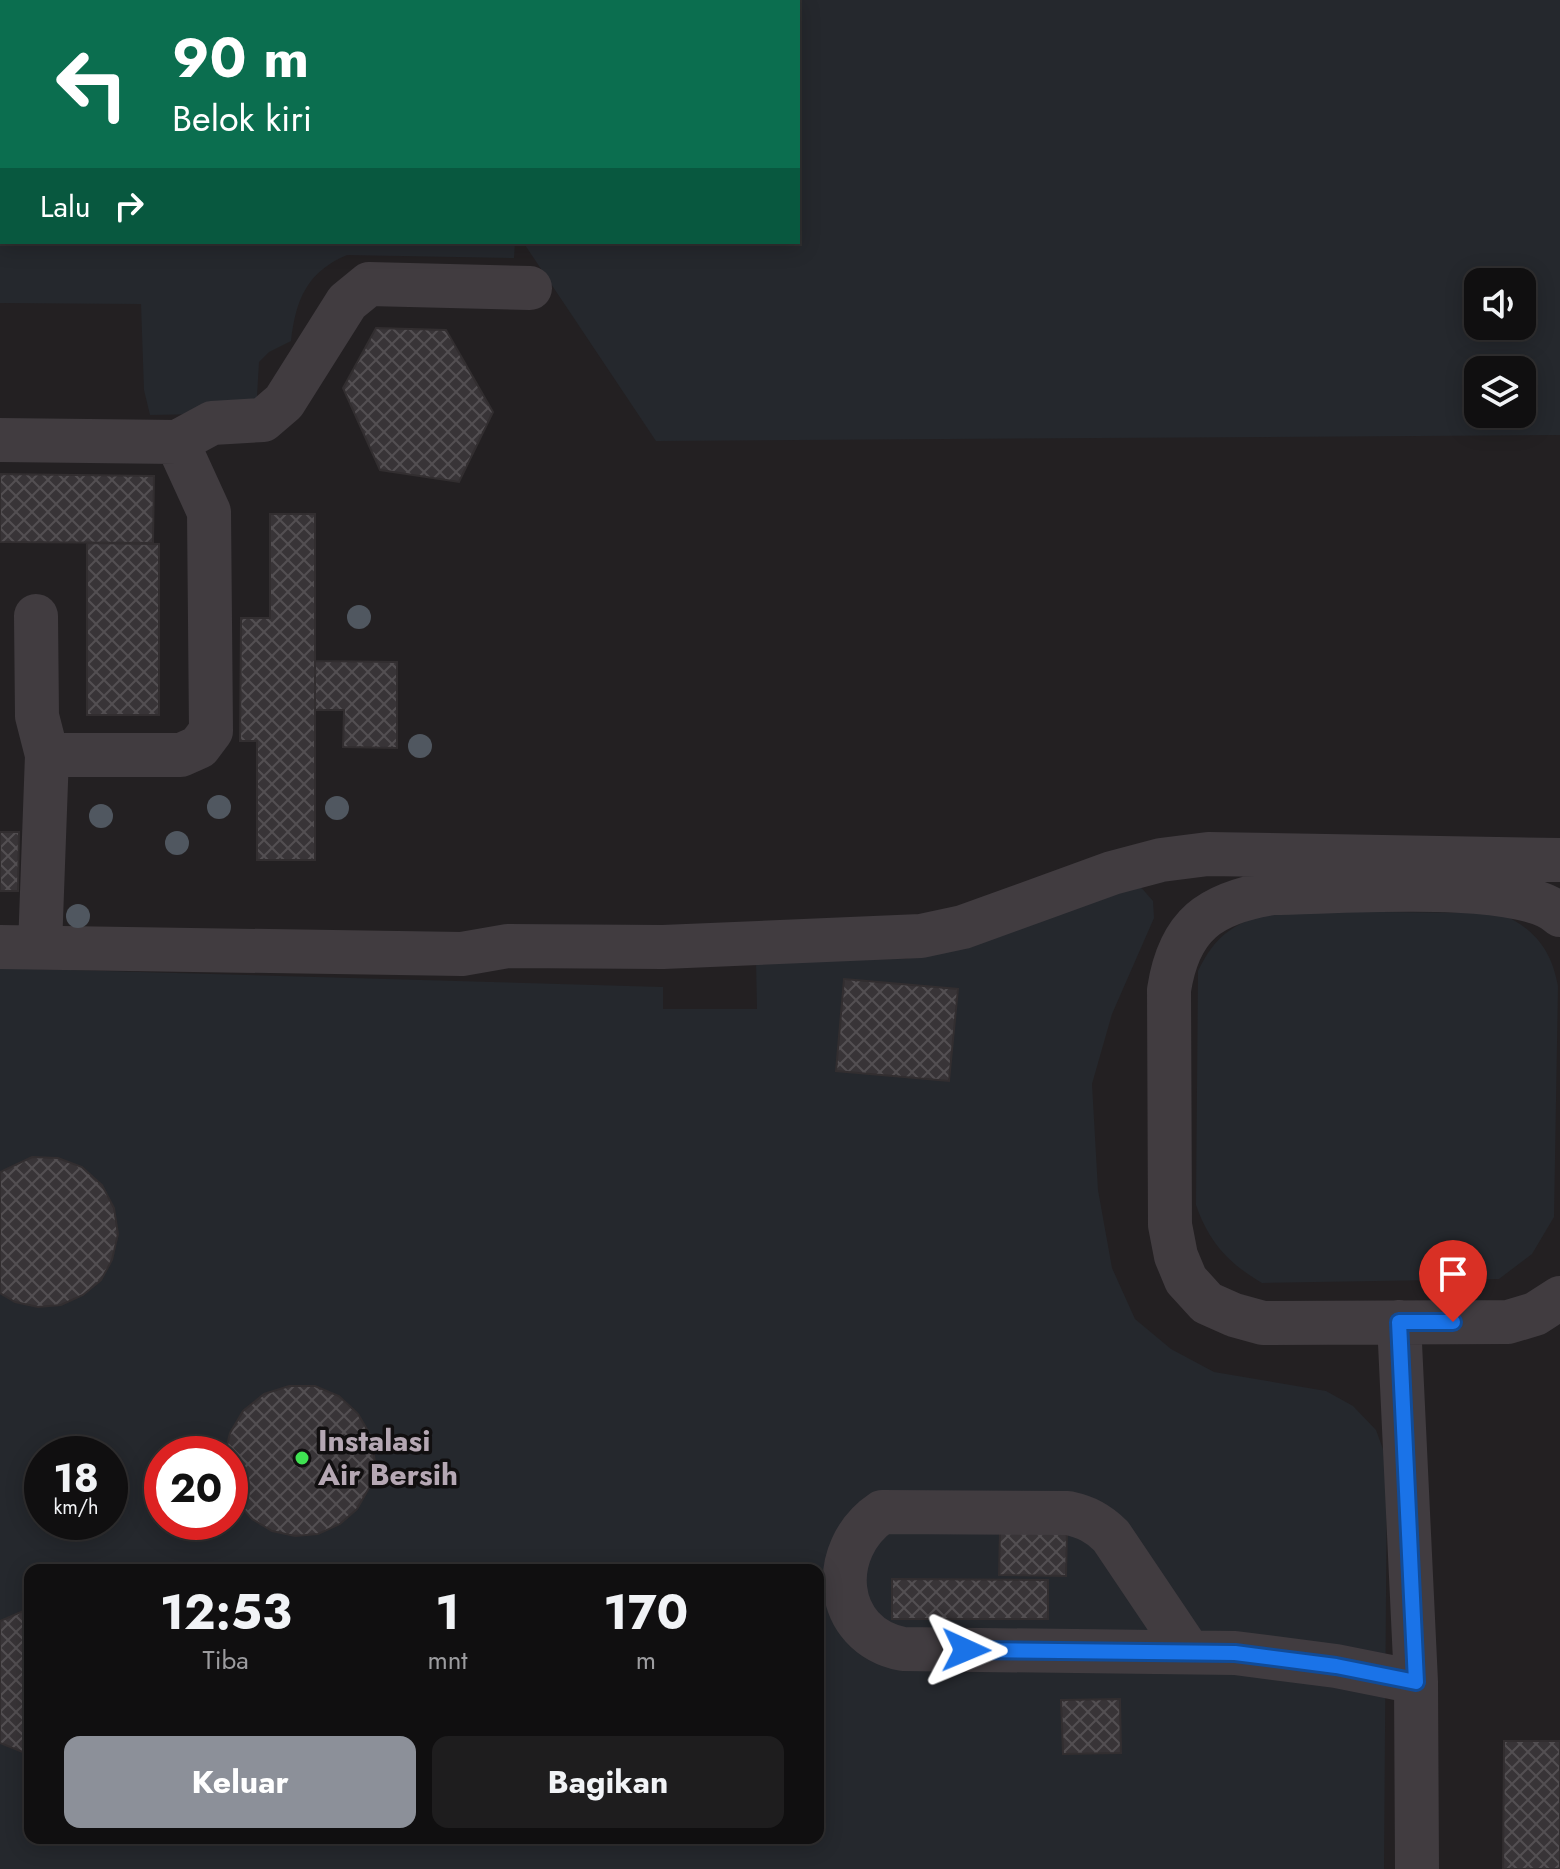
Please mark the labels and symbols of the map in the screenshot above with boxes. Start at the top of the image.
pin [1419,1240,1487,1322]
place label: Instalasi Air Bersih [317,1419,458,1496]
speed limit sign: 20 [144,1436,248,1540]
marker: Instalasi Air Bersih [293,1449,311,1467]
position arrow [924,1608,1008,1692]

